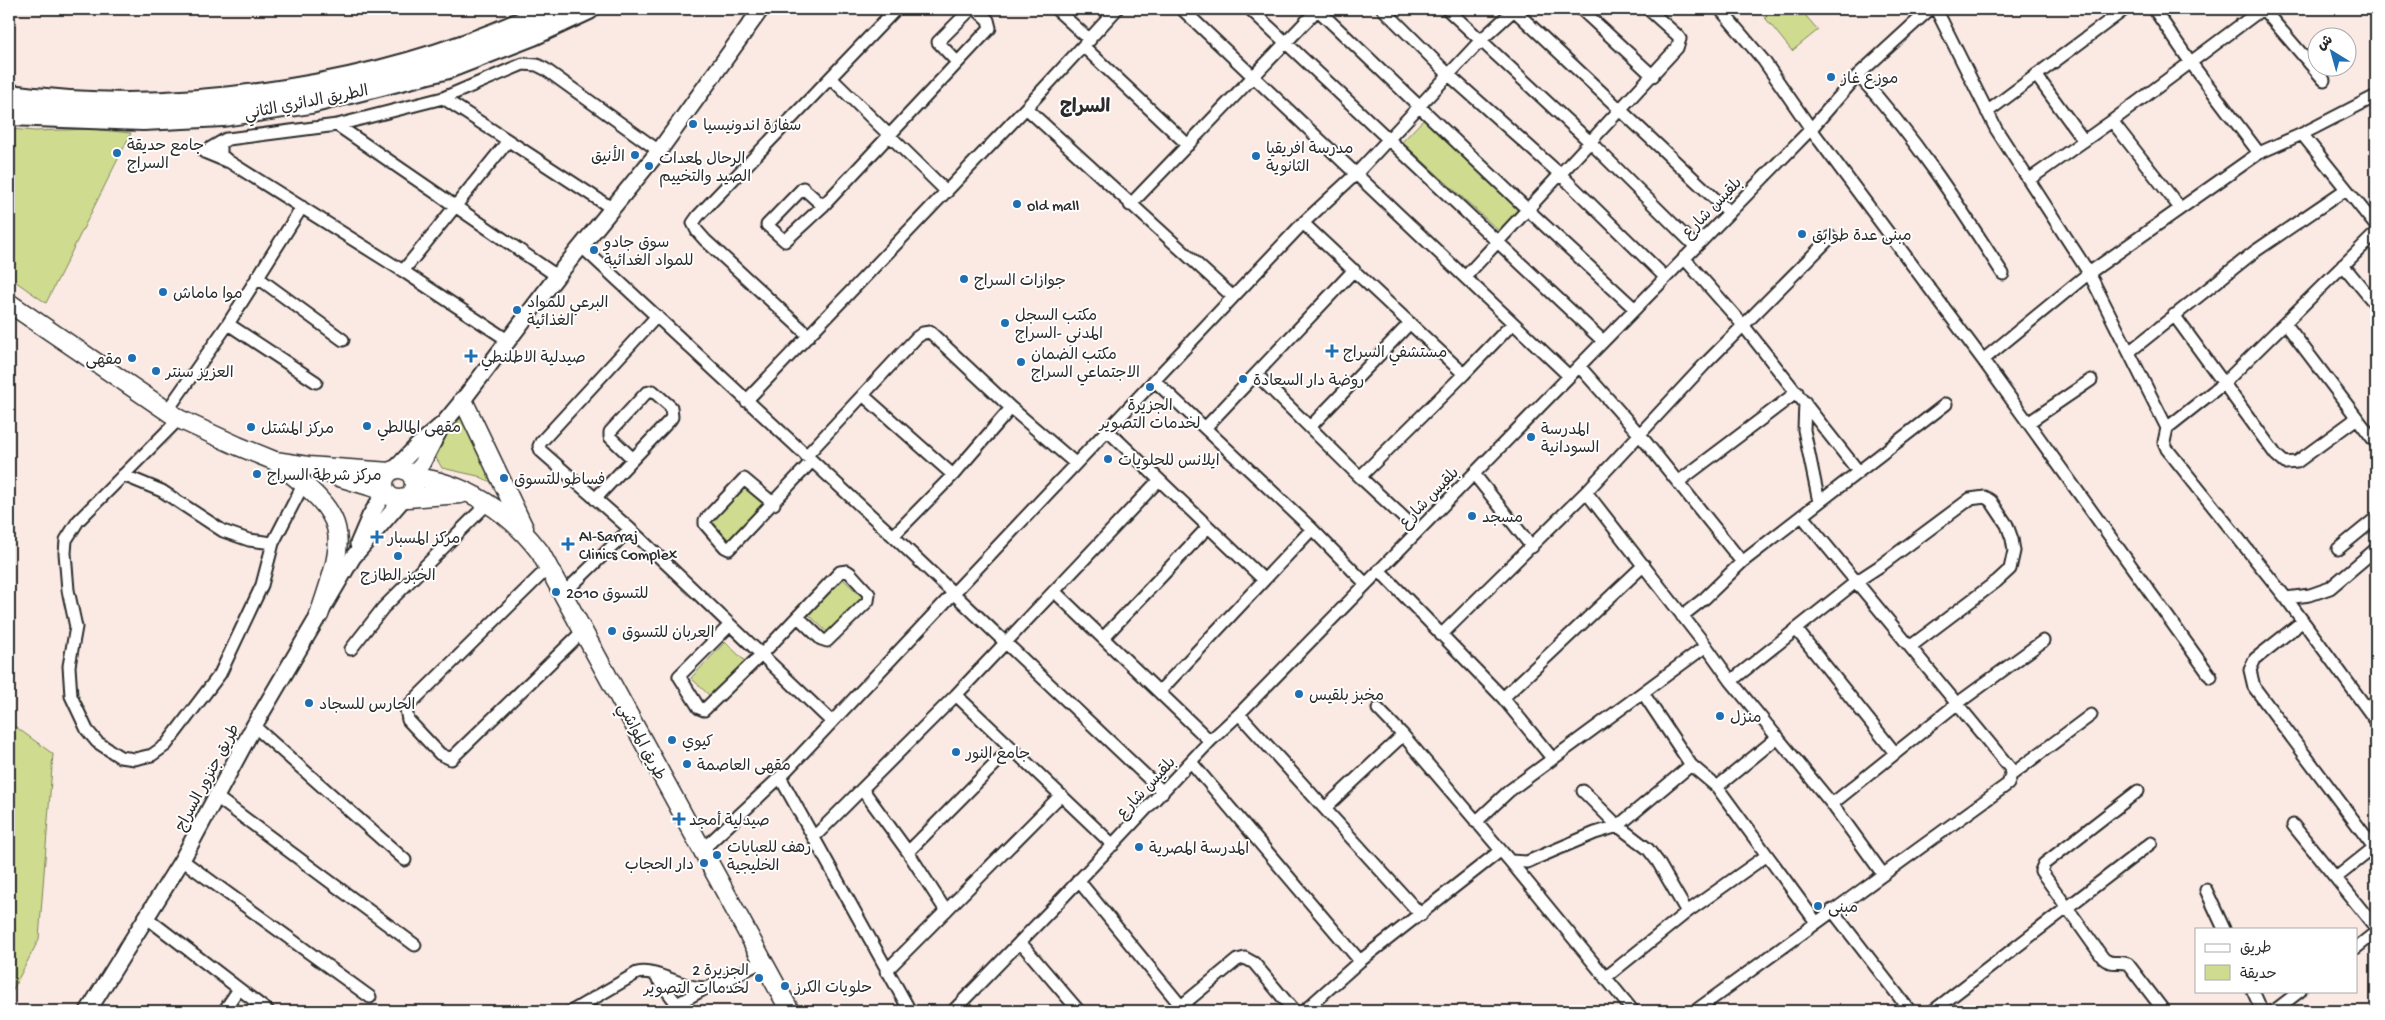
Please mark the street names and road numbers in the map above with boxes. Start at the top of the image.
street label: الطريق الدائري الثاني [243,83,371,128]
street label: بلقيس شارع [1679,175,1748,244]
street label: بلقيس شارع [1396,465,1465,534]
street label: طريق المواشي [610,701,668,786]
street label: طريق جنزور السراج [173,722,245,836]
street label: بلقيس شارع [1114,754,1181,825]

